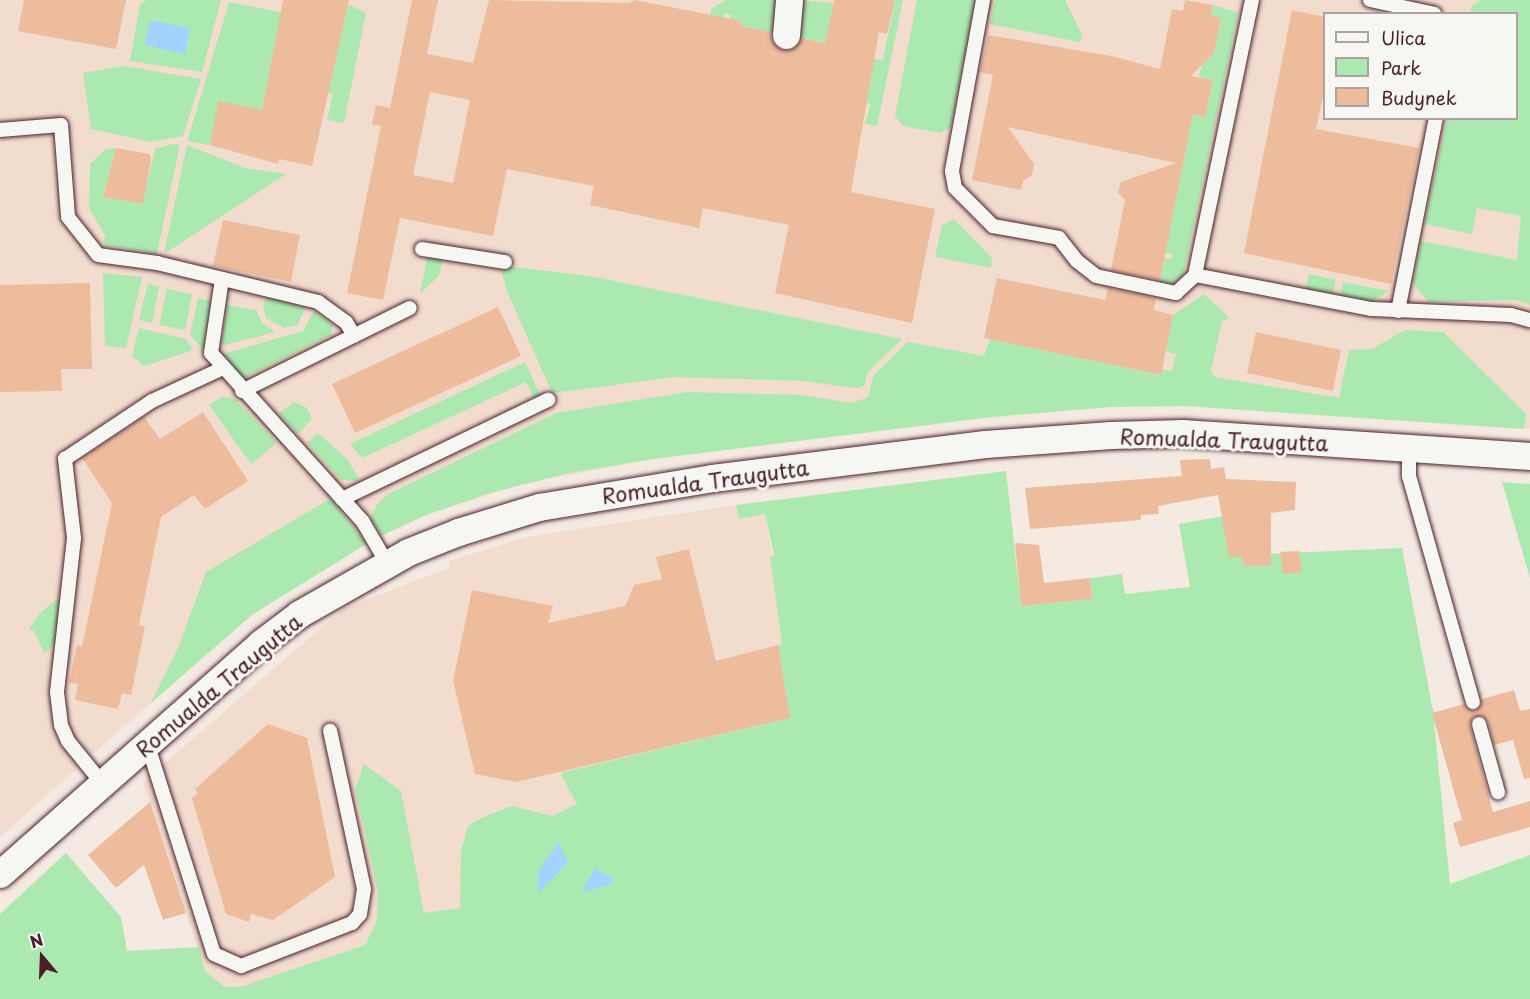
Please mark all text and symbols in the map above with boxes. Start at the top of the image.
legend [1323,12,1518,120]
text: Ulica [1381,24,1426,51]
text: Park [1381,54,1421,81]
text: Budynek [1381,84,1457,111]
street label: Romualda Traugutta [1119,423,1329,455]
street label: Romualda Traugutta [600,454,810,508]
street label: Romualda Traugutta [130,608,306,762]
north arrow [12,927,72,987]
text: N [26,927,46,953]

